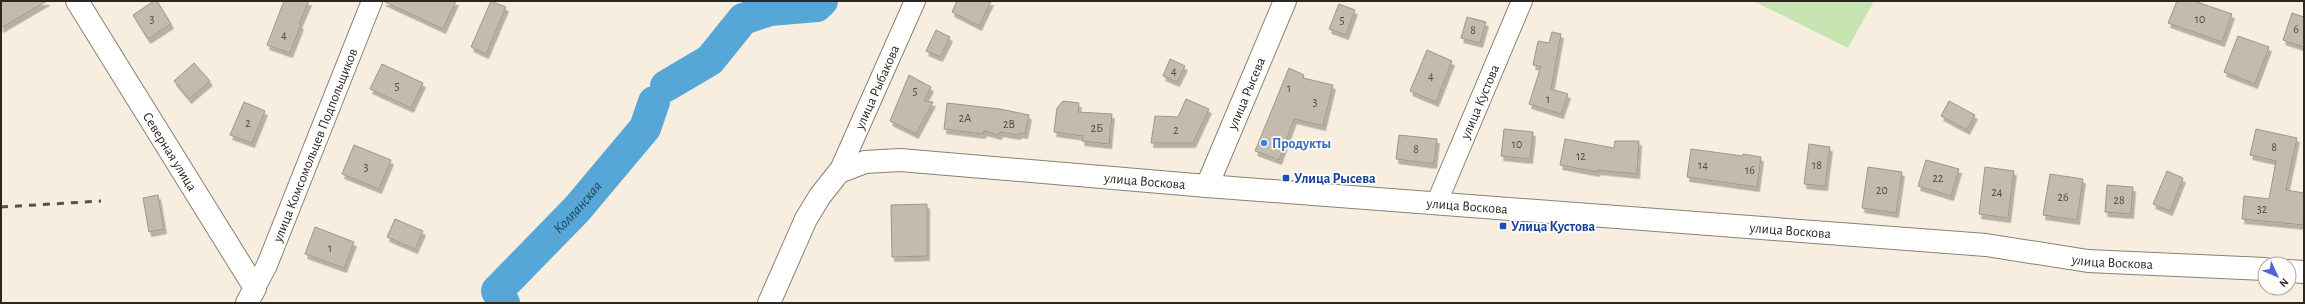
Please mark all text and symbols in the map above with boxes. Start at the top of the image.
house number: 3 [150,13,155,25]
house number: 10 [2195,13,2205,25]
house number: 5 [1339,14,1345,26]
house number: 6 [2293,23,2299,35]
house number: 8 [1470,24,1476,36]
house number: 4 [281,29,287,41]
street label: улица Рыбакова [853,43,903,133]
street label: улица Комсомольцев Подпольщиков [271,47,360,245]
street label: улица Рысева [1225,55,1269,133]
street label: улица Кустова [1458,62,1503,142]
house number: 4 [1171,65,1177,77]
house number: 4 [1428,70,1434,82]
house number: 5 [394,80,400,92]
house number: 1 [1287,82,1291,94]
house number: 5 [912,85,918,97]
house number: 1 [1546,93,1550,105]
house number: 3 [1313,96,1318,108]
street label: Северная улица [140,110,199,194]
house number: 2А [959,112,971,124]
house number: 2 [245,117,251,129]
house number: 2В [1003,118,1015,130]
house number: 2Б [1091,122,1103,134]
house number: 2 [1173,124,1179,136]
place label: Продукты [1272,137,1331,151]
marker: Продукты [1259,138,1269,148]
house number: 10 [1512,138,1522,150]
house number: 8 [2271,141,2277,153]
house number: 8 [1413,143,1419,155]
house number: 12 [1576,150,1586,162]
house number: 14 [1698,159,1708,171]
house number: 18 [1812,159,1822,171]
house number: 3 [364,161,369,173]
house number: 16 [1745,164,1755,176]
street label: улица Воскова [1103,171,1187,192]
place label: Улица Рысева [1294,172,1376,186]
house number: 22 [1933,172,1944,184]
marker: Улица Рысева [1281,173,1291,183]
water label: Колпанская [551,179,605,236]
house number: 20 [1876,184,1888,196]
house number: 24 [1991,186,2003,198]
house number: 26 [2057,191,2069,203]
house number: 28 [2113,194,2125,206]
street label: улица Воскова [1425,197,1509,217]
house number: 32 [2257,203,2268,215]
place label: Улица Кустова [1511,220,1595,234]
marker: Улица Кустова [1498,221,1508,231]
street label: улица Воскова [1748,221,1832,241]
house number: 1 [328,242,332,254]
street label: улица Воскова [2070,252,2154,272]
north arrow [2257,256,2297,296]
text: N [2277,276,2290,289]

